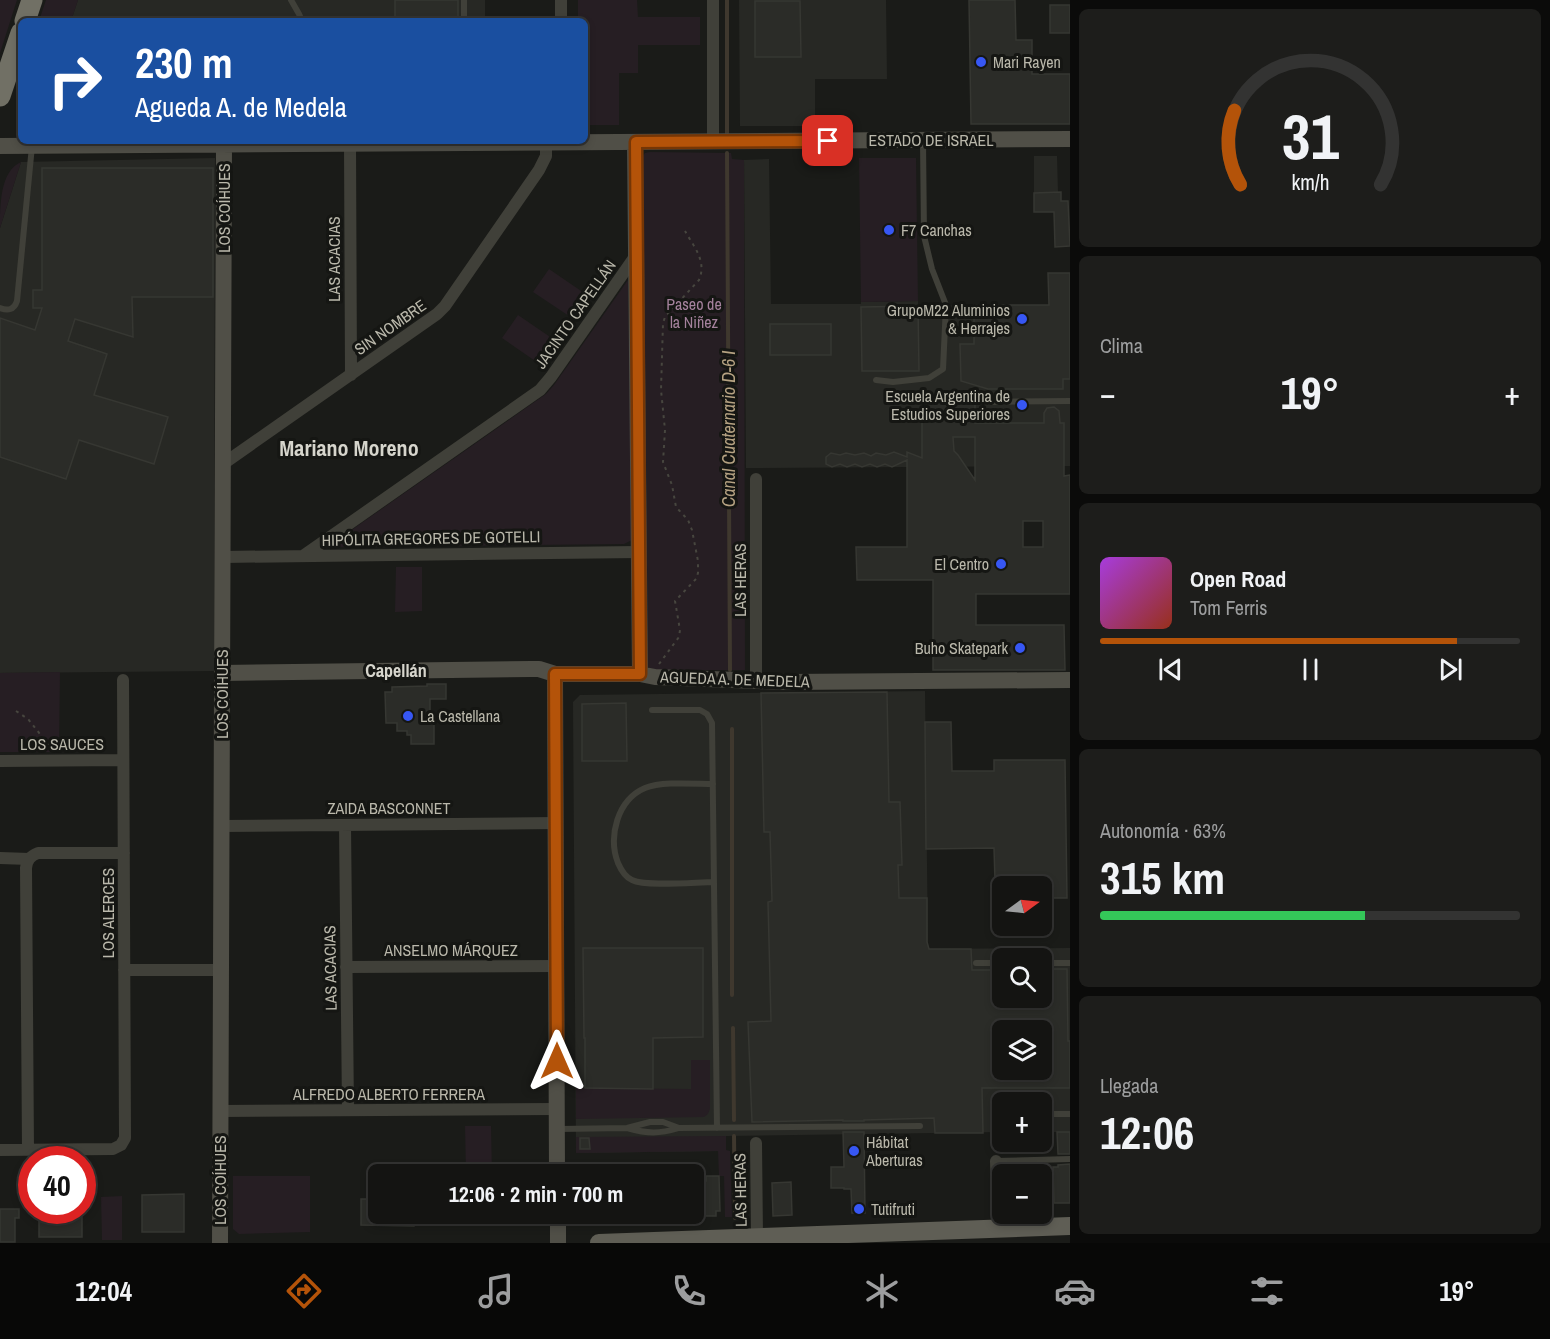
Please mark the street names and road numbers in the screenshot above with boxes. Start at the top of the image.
street label: ESTADO DE ISRAEL [868,129,994,151]
street label: LOS COÍHUES [213,163,235,253]
street label: LAS ACACIAS [323,216,345,302]
street label: JACINTO CAPELLÁN [529,255,621,373]
street label: SIN NOMBRE [350,294,430,360]
street label: HIPÓLITA GREGORES DE GOTELLI [322,525,540,551]
street label: LAS HERAS [729,543,751,617]
street label: LOS COÍHUES [211,649,233,739]
street label: AGUEDA A. DE MEDELA [659,665,810,693]
street label: LOS SAUCES [20,733,104,755]
street label: ZAIDA BASCONNET [327,797,451,819]
street label: LOS ALERCES [97,868,119,958]
street label: LAS ACACIAS [318,925,342,1011]
street label: ANSELMO MÁRQUEZ [383,939,518,961]
street label: ALFREDO ALBERTO FERRERA [292,1083,485,1105]
street label: LOS COÍHUES [209,1135,231,1225]
street label: LAS HERAS [728,1153,752,1227]

